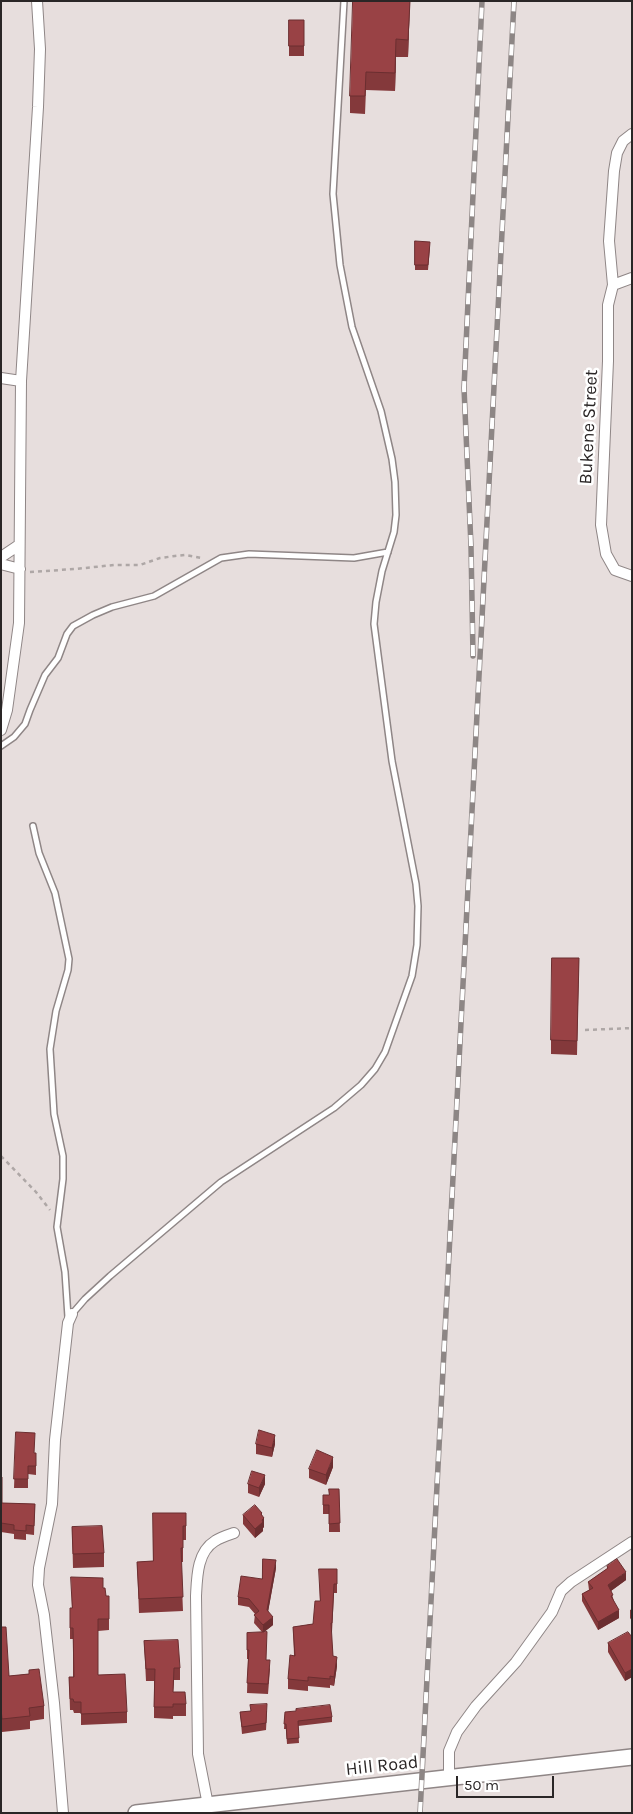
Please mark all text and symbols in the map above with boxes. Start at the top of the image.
street label: Bukene Street [575,369,603,485]
street label: Hill Road [344,1751,420,1781]
scale bar [458,1766,556,1798]
text: 50 m [464,1776,499,1794]

